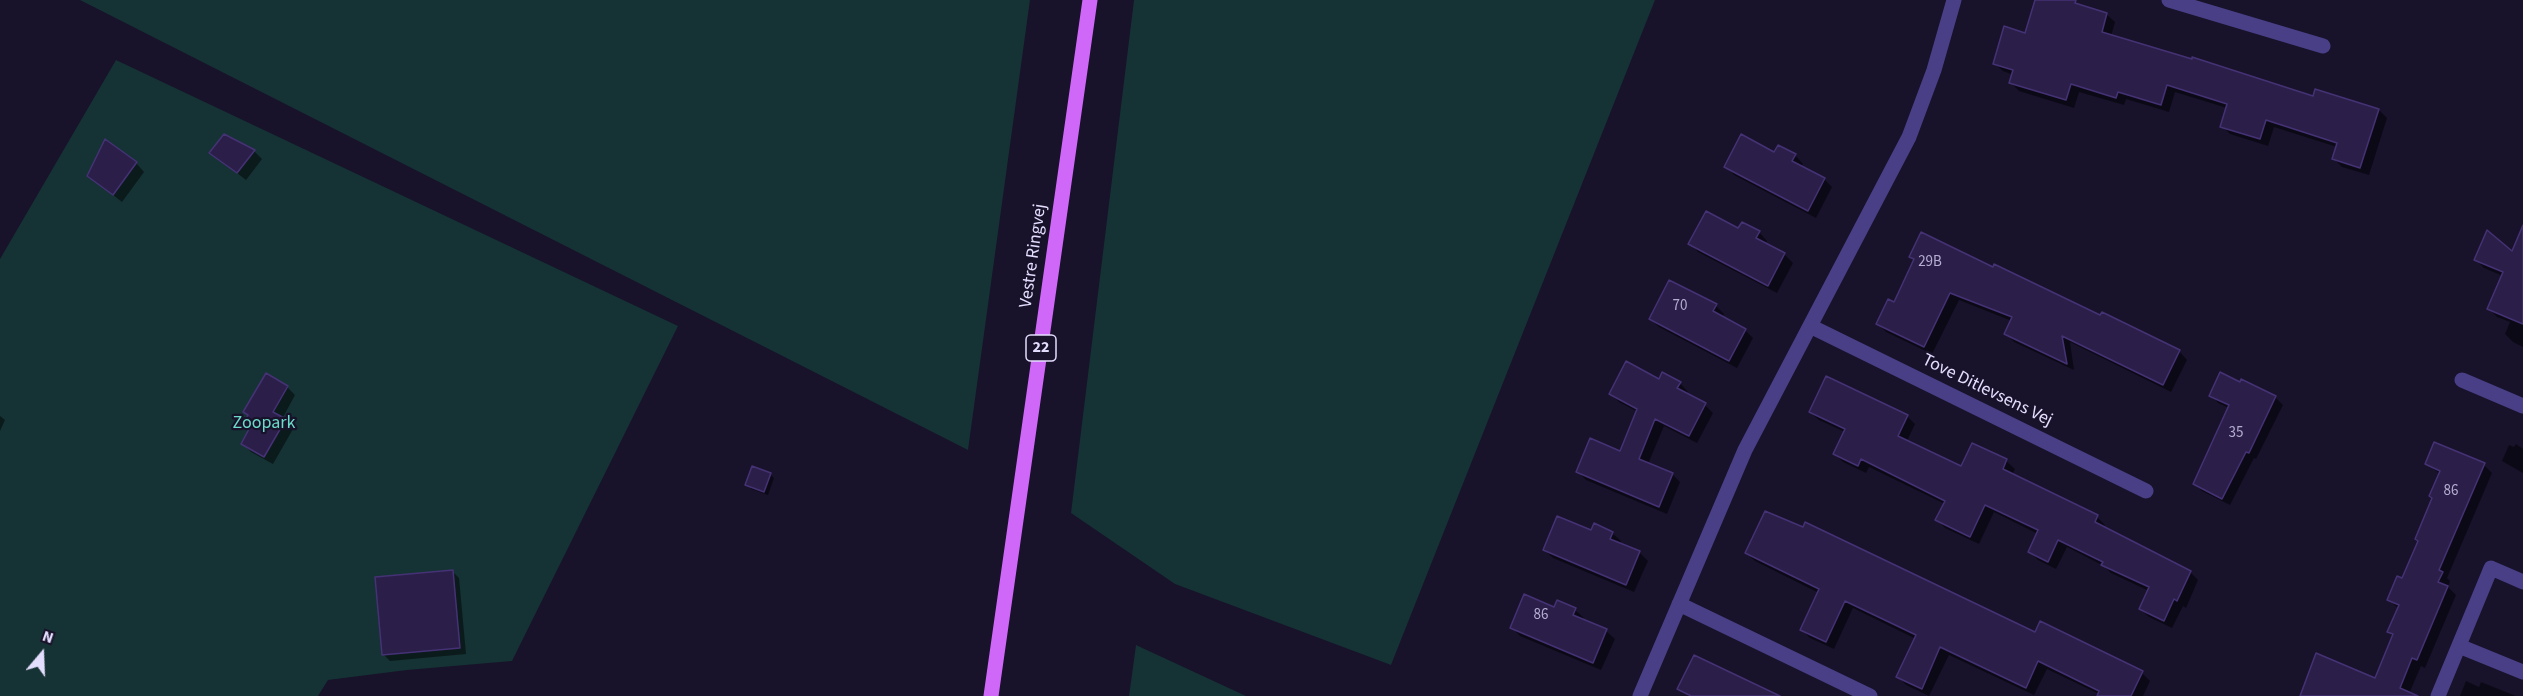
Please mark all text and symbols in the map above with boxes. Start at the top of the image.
street label: Vestre Ringvej [1016,202,1052,310]
house number: 29B [1918,254,1942,272]
house number: 70 [1673,298,1687,316]
road number: 22 [1026,335,1056,361]
street label: Tove Ditlevsens Vej [1918,350,2056,432]
park label: Zoopark [233,413,295,435]
house number: 35 [2229,425,2243,443]
house number: 86 [2444,483,2458,501]
house number: 86 [1534,607,1548,625]
north arrow [12,624,72,684]
text: N [39,625,56,649]

